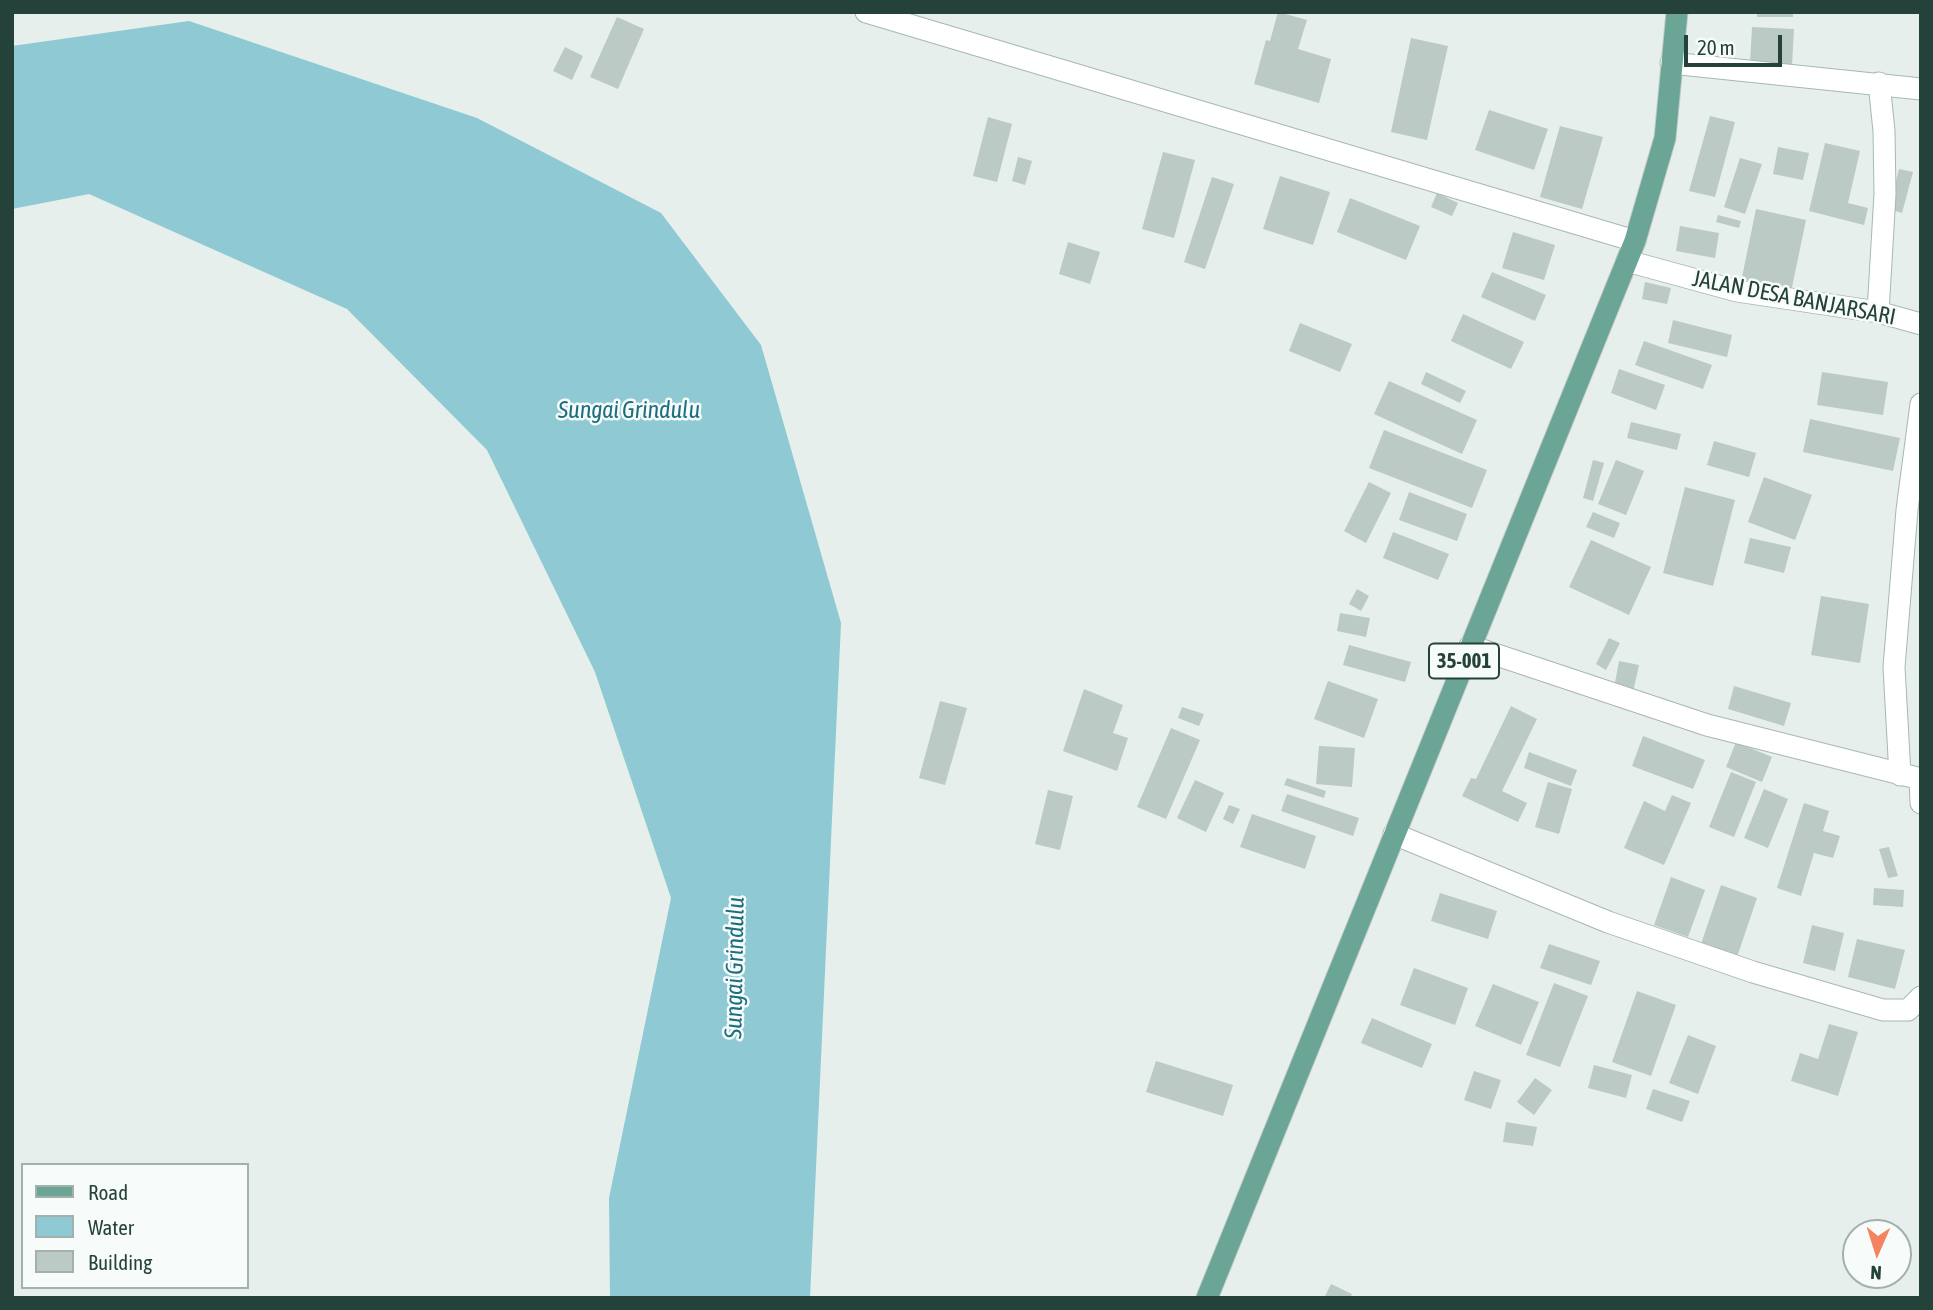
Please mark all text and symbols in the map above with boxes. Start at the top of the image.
scale bar [1688,21,1786,65]
text: 20 m [1697,35,1735,59]
street label: JALAN DESA BANJARSARI [1690,265,1898,331]
water label: Sungai Grindulu [558,396,700,424]
road number: 35-001 [1429,644,1499,678]
water label: Sungai Grindulu [719,897,751,1039]
legend [21,1163,248,1289]
text: Road [88,1180,128,1204]
text: Water [88,1215,134,1239]
north arrow [1842,1219,1912,1289]
text: Building [88,1250,152,1274]
text: N [1870,1262,1882,1284]

